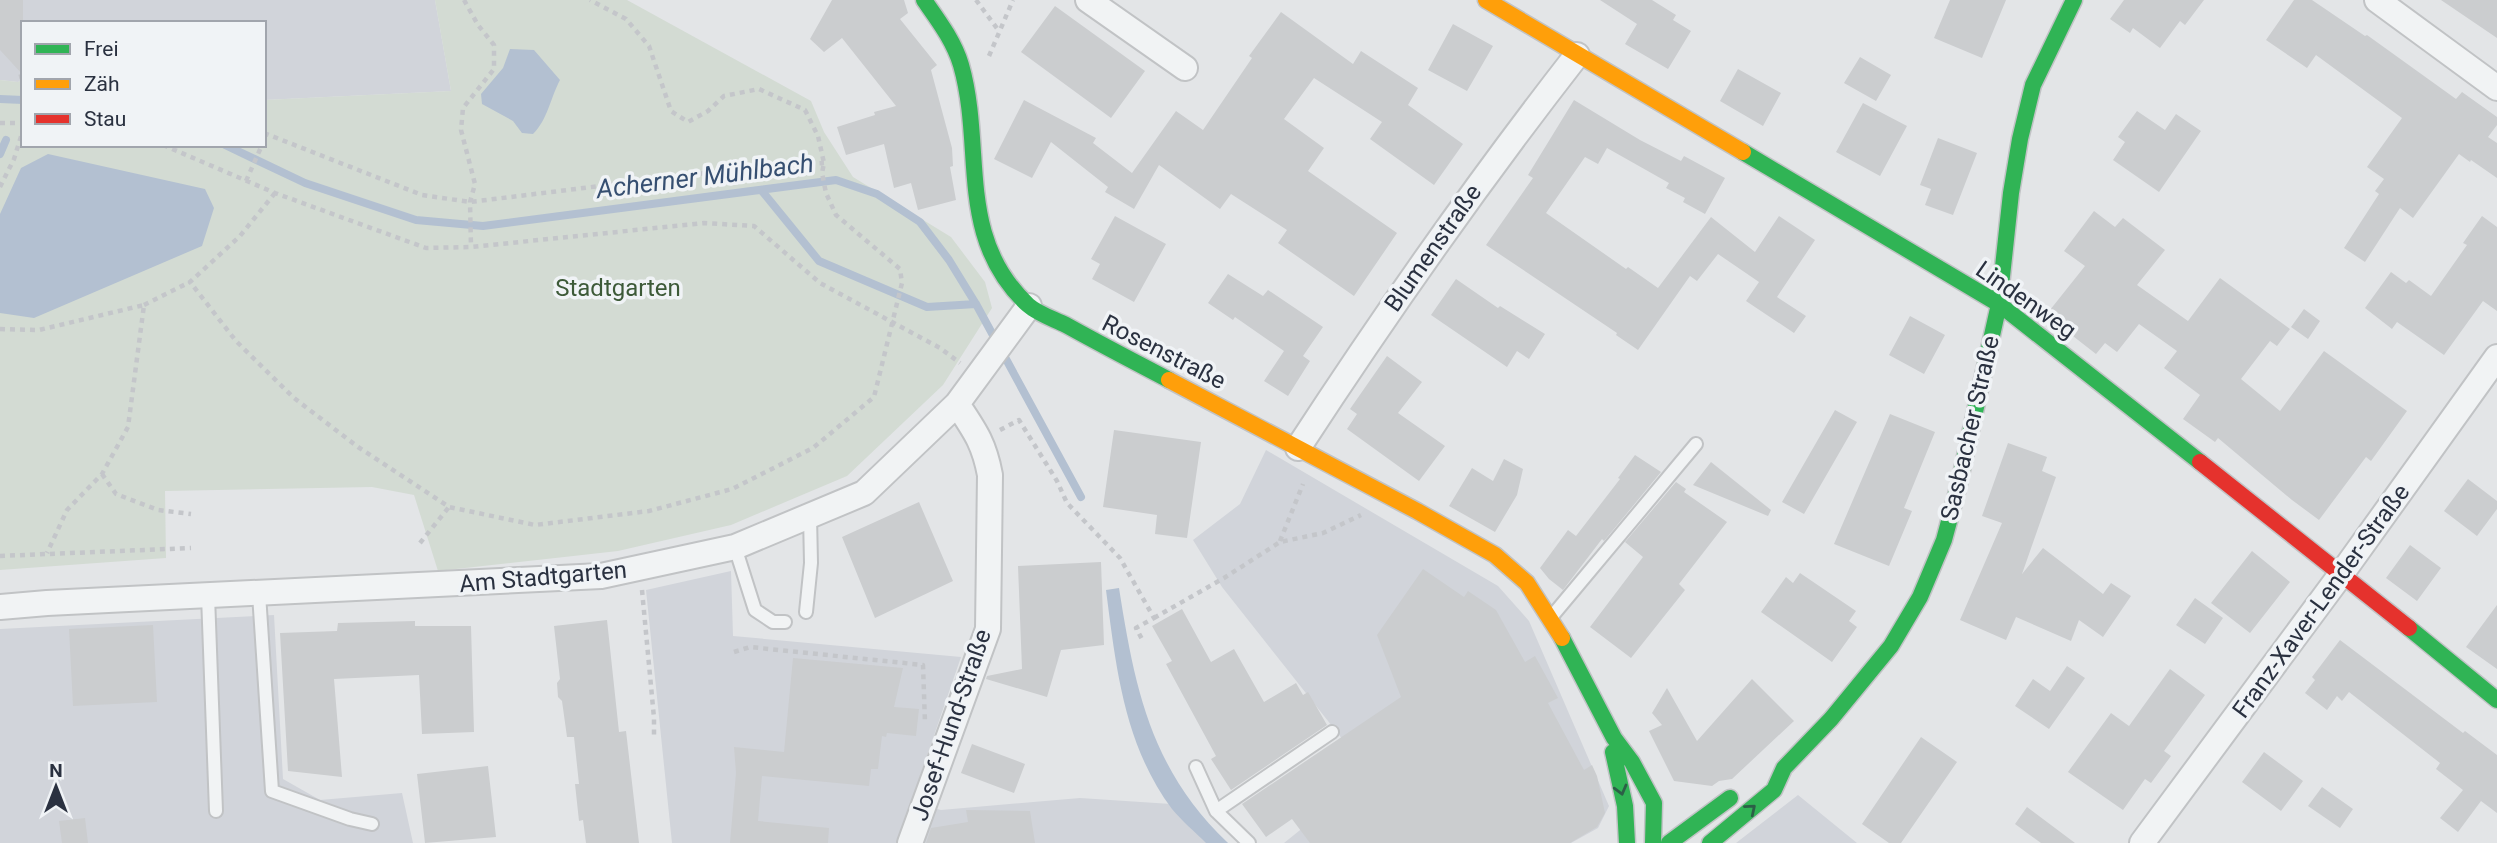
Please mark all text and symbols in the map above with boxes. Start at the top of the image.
legend [21,21,266,147]
text: Frei [84,37,119,61]
text: Zäh [84,72,120,96]
text: Stau [84,107,126,131]
water label: Acherner Mühlbach [593,148,815,204]
street label: Blumenstraße [1379,179,1487,317]
street label: Lindenweg [1971,255,2081,345]
park label: Stadtgarten [555,274,681,302]
street label: Rosenstraße [1098,309,1230,395]
street label: Sasbacher Straße [1935,333,2005,523]
street label: Franz-Xaver-Lender-Straße [2227,479,2415,723]
street label: Am Stadtgarten [458,556,628,598]
street label: Josef-Hund-Straße [905,626,997,824]
north arrow [21,752,91,822]
text: N [49,759,63,782]
one-way arrow [1613,784,1627,796]
one-way arrow [1743,805,1756,817]

